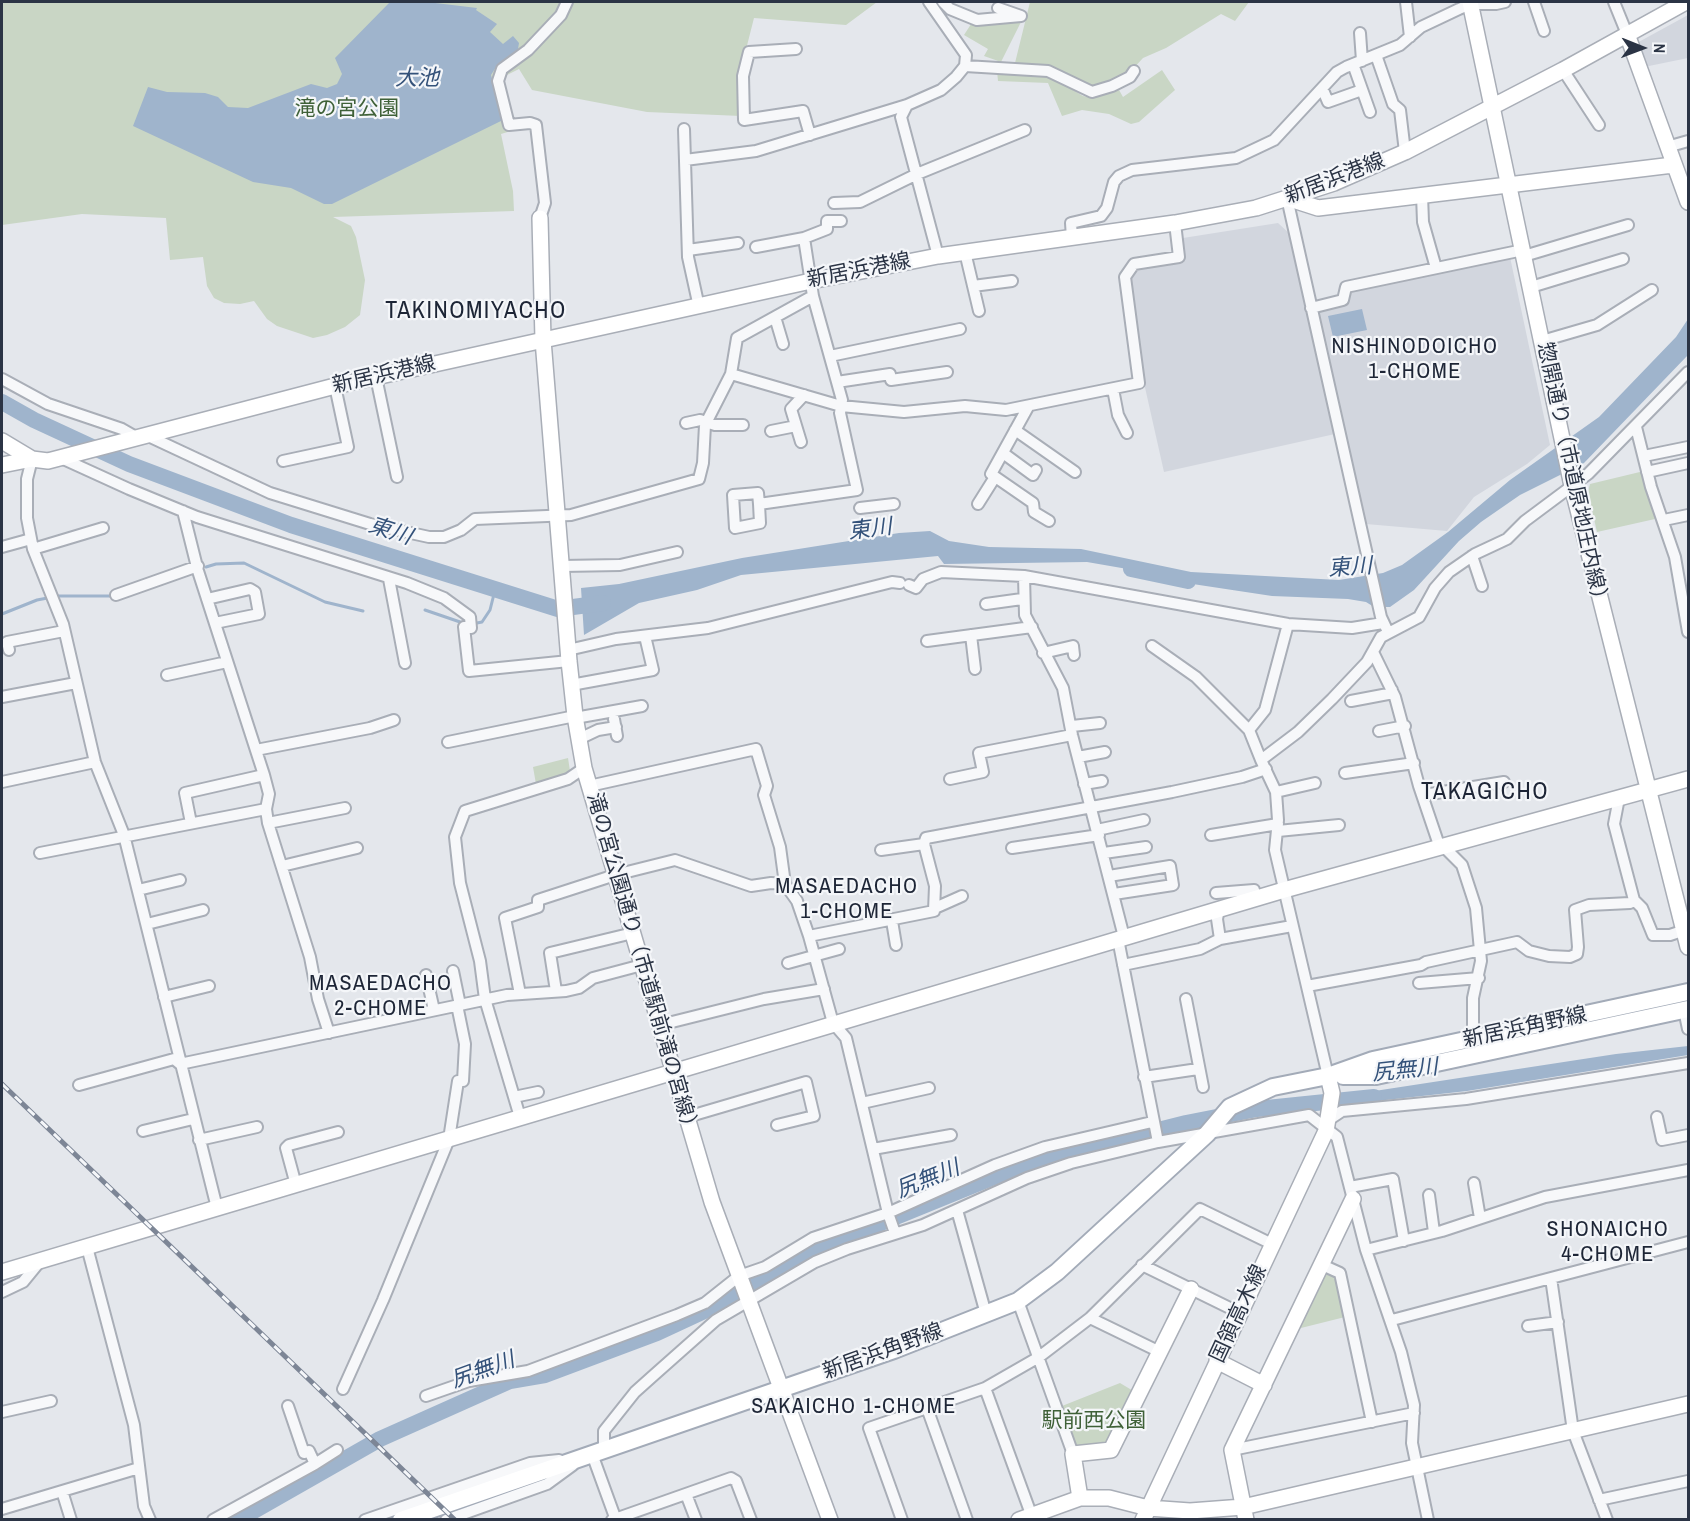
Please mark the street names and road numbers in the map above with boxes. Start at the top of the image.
street label: 新居浜港線 [1281,148,1389,210]
street label: 新居浜港線 [805,249,913,293]
street label: 惣開通り（市道原地庄内線） [1531,340,1613,612]
street label: 新居浜港線 [330,351,438,399]
street label: 滝の宮公園通り（市道駅前滝の宮線） [581,790,703,1140]
street label: 新居浜角野線 [1461,1003,1589,1053]
street label: 国領高木線 [1205,1261,1273,1367]
street label: 新居浜角野線 [819,1319,947,1385]

